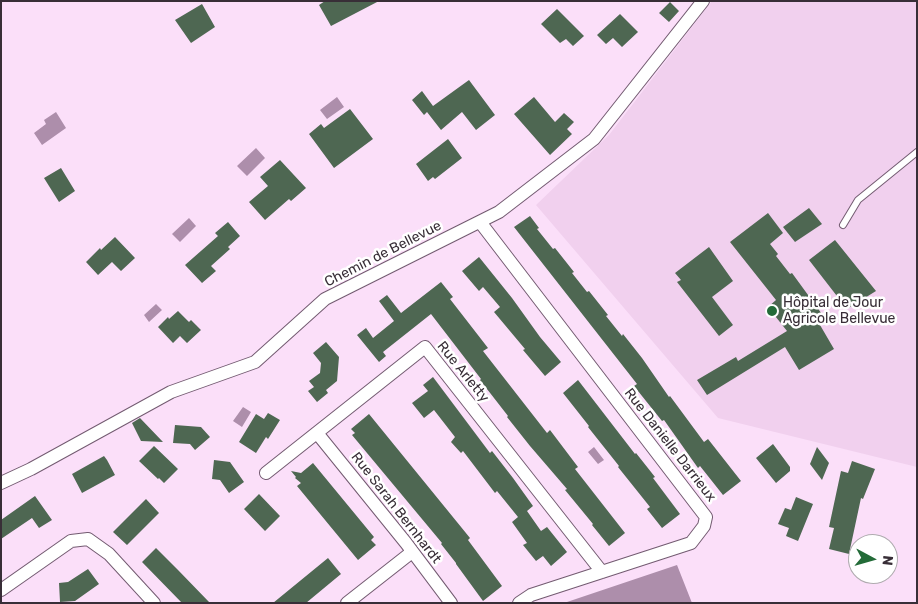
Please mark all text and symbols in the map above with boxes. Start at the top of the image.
street label: Chemin de Bellevue [322,217,444,291]
place label: Hôpital de Jour Agricole Bellevue [783,295,895,328]
marker: Hôpital de Jour Agricole Bellevue [765,304,779,318]
street label: Rue Arletty [433,338,493,406]
street label: Rue Danielle Darrieux [621,385,719,505]
street label: Rue Sarah Bernhardt [347,449,445,567]
north arrow [848,534,898,584]
text: N [878,555,896,566]

